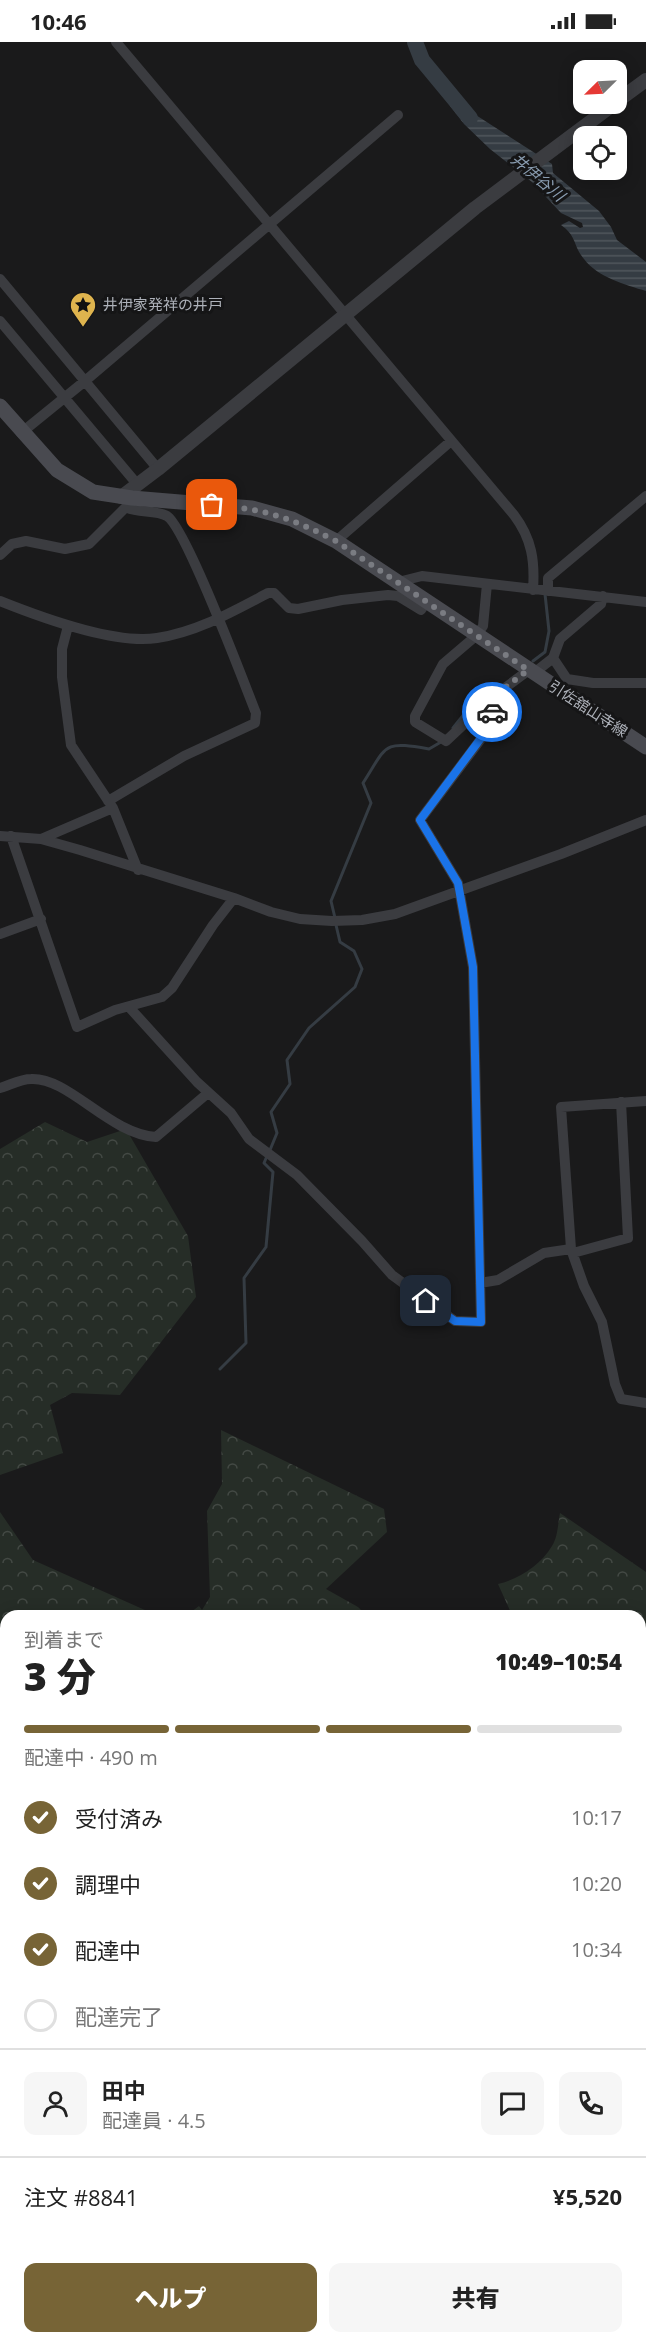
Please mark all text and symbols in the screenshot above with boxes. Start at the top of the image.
text: 10:46 [30,6,87,36]
north arrow [573,60,627,114]
map controls [573,60,627,180]
button: locate [573,126,627,180]
water label: 井伊谷川 [506,148,571,207]
place icon: 井伊家発祥の井戸 [68,290,98,328]
place label: 井伊家発祥の井戸 [103,294,223,314]
pin [186,479,237,530]
icon: bag [195,488,228,521]
street label: 引佐舘山寺線 [545,675,632,741]
courier [462,682,522,742]
icon: car [476,696,509,729]
pin [400,1275,451,1326]
icon: home [409,1284,442,1317]
text: 到着まで [24,1626,104,1653]
text: 10:49–10:54 [495,1646,622,1676]
text: 3 分 [24,1649,96,1702]
text: 配達中 · 490 m [24,1744,158,1771]
icon: check [24,1801,57,1834]
text: 受付済み [75,1803,163,1833]
text: 10:17 [571,1804,622,1831]
icon: check [24,1867,57,1900]
text: 調理中 [75,1869,141,1899]
text: 10:20 [571,1870,622,1897]
icon: check [24,1933,57,1966]
text: 配達中 [75,1935,141,1965]
text: 10:34 [571,1936,622,1963]
text: 配達完了 [75,2001,163,2031]
button: person [24,2072,87,2135]
button: chat [481,2072,544,2135]
button: phone [559,2072,622,2135]
text: 田中 [102,2075,146,2105]
text: 配達員 · 4.5 [102,2107,206,2134]
text: ¥5,520 [553,2181,622,2211]
text: 注文 #8841 [24,2182,138,2212]
button: ヘルプ [24,2263,317,2332]
button: 共有 [329,2263,622,2332]

